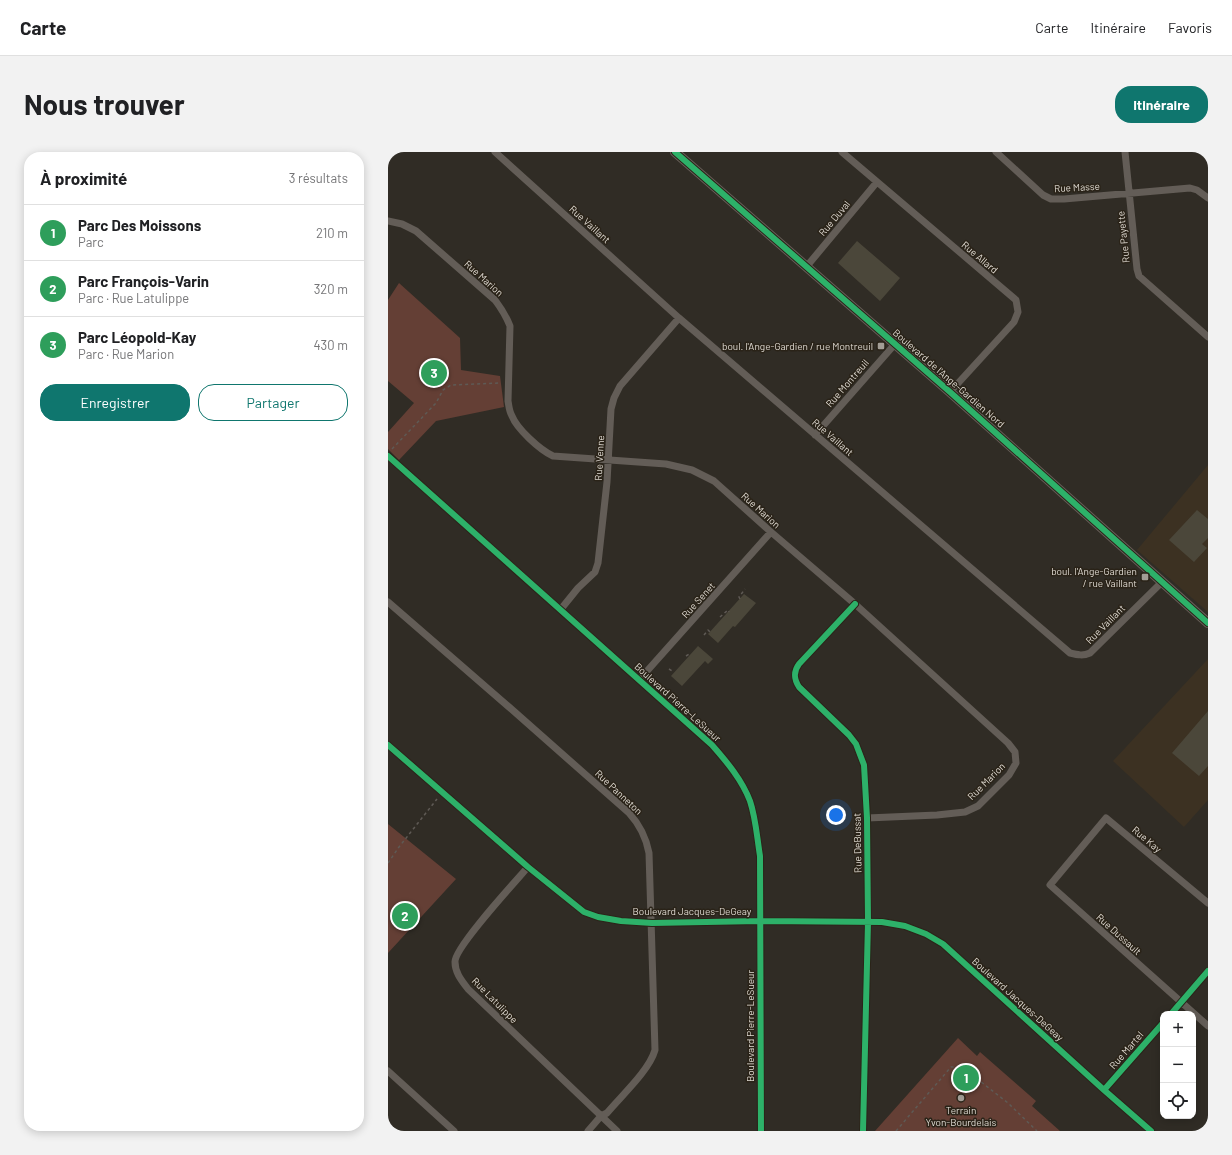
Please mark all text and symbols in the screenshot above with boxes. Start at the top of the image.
text: Carte [20,16,66,39]
text: Carte [1035,19,1068,36]
text: Itinéraire [1090,19,1146,36]
text: Favoris [1168,19,1212,36]
button: Itinéraire [1115,86,1208,123]
text: Nous trouver [24,87,185,121]
text: À proximité [40,168,127,188]
text: 3 résultats [289,170,348,186]
street label: Rue Masse [1054,180,1100,194]
street label: Rue Duval [816,198,852,238]
street label: Rue Vaillant [567,203,613,246]
street label: Rue Payette [1114,211,1132,263]
text: Parc Des Moissons [78,216,201,234]
text: 1 [51,225,55,241]
text: 210 m [316,225,348,241]
text: Parc [78,234,104,250]
street label: Rue Allard [959,238,1001,276]
street label: Rue Marion [462,257,506,299]
text: Parc François-Varin [78,272,209,290]
text: 2 [49,281,57,297]
text: 320 m [314,281,348,297]
text: Parc · Rue Latulippe [78,290,189,306]
street label: Boulevard de l'Ange-Gardien Nord [891,326,1007,430]
text: Parc Léopold-Kay [78,328,196,346]
text: 3 [49,337,57,353]
text: 430 m [313,337,348,353]
place label: boul. l'Ange-Gardien / rue Montreuil [722,340,873,352]
marker: boul. l'Ange-Gardien / rue Montreuil [876,341,886,351]
text: Parc · Rue Marion [78,346,174,362]
street label: Rue Montreuil [823,357,871,409]
pin: 3 [421,358,447,388]
button: Enregistrer [40,384,190,421]
button: Partager [198,384,348,421]
street label: Rue Vaillant [810,416,856,458]
street label: Rue Venne [592,435,606,481]
street label: Rue Marion [739,489,783,531]
place label: boul. l'Ange-Gardien / rue Vaillant [1051,565,1137,589]
marker: boul. l'Ange-Gardien / rue Vaillant [1140,572,1150,582]
street label: Rue Senet [679,579,717,620]
street label: Rue Vaillant [1083,602,1127,646]
street label: Boulevard Pierre-LeSueur [632,660,724,744]
street label: Rue Marion [965,760,1007,802]
street label: Rue Panneton [593,767,645,817]
your location [826,805,846,825]
street label: Rue DeBussat [850,813,864,873]
street label: Rue Kay [1130,823,1164,855]
pin: 2 [392,901,418,931]
street label: Boulevard Jacques-DeGeay [633,905,752,917]
street label: Rue Dussault [1094,911,1144,957]
street label: Boulevard Jacques-DeGeay [970,955,1066,1043]
street label: Boulevard Pierre-LeSueur [744,970,756,1082]
street label: Rue Latulippe [470,975,520,1025]
map controls [1160,1011,1196,1119]
button: + [1160,1011,1196,1047]
street label: Rue Martel [1106,1029,1146,1071]
button: − [1160,1047,1196,1083]
pin: 1 [953,1063,979,1093]
button: locate [1160,1083,1196,1119]
marker: Terrain Yvon-Bourdelais [956,1093,966,1103]
place label: Terrain Yvon-Bourdelais [926,1104,997,1128]

